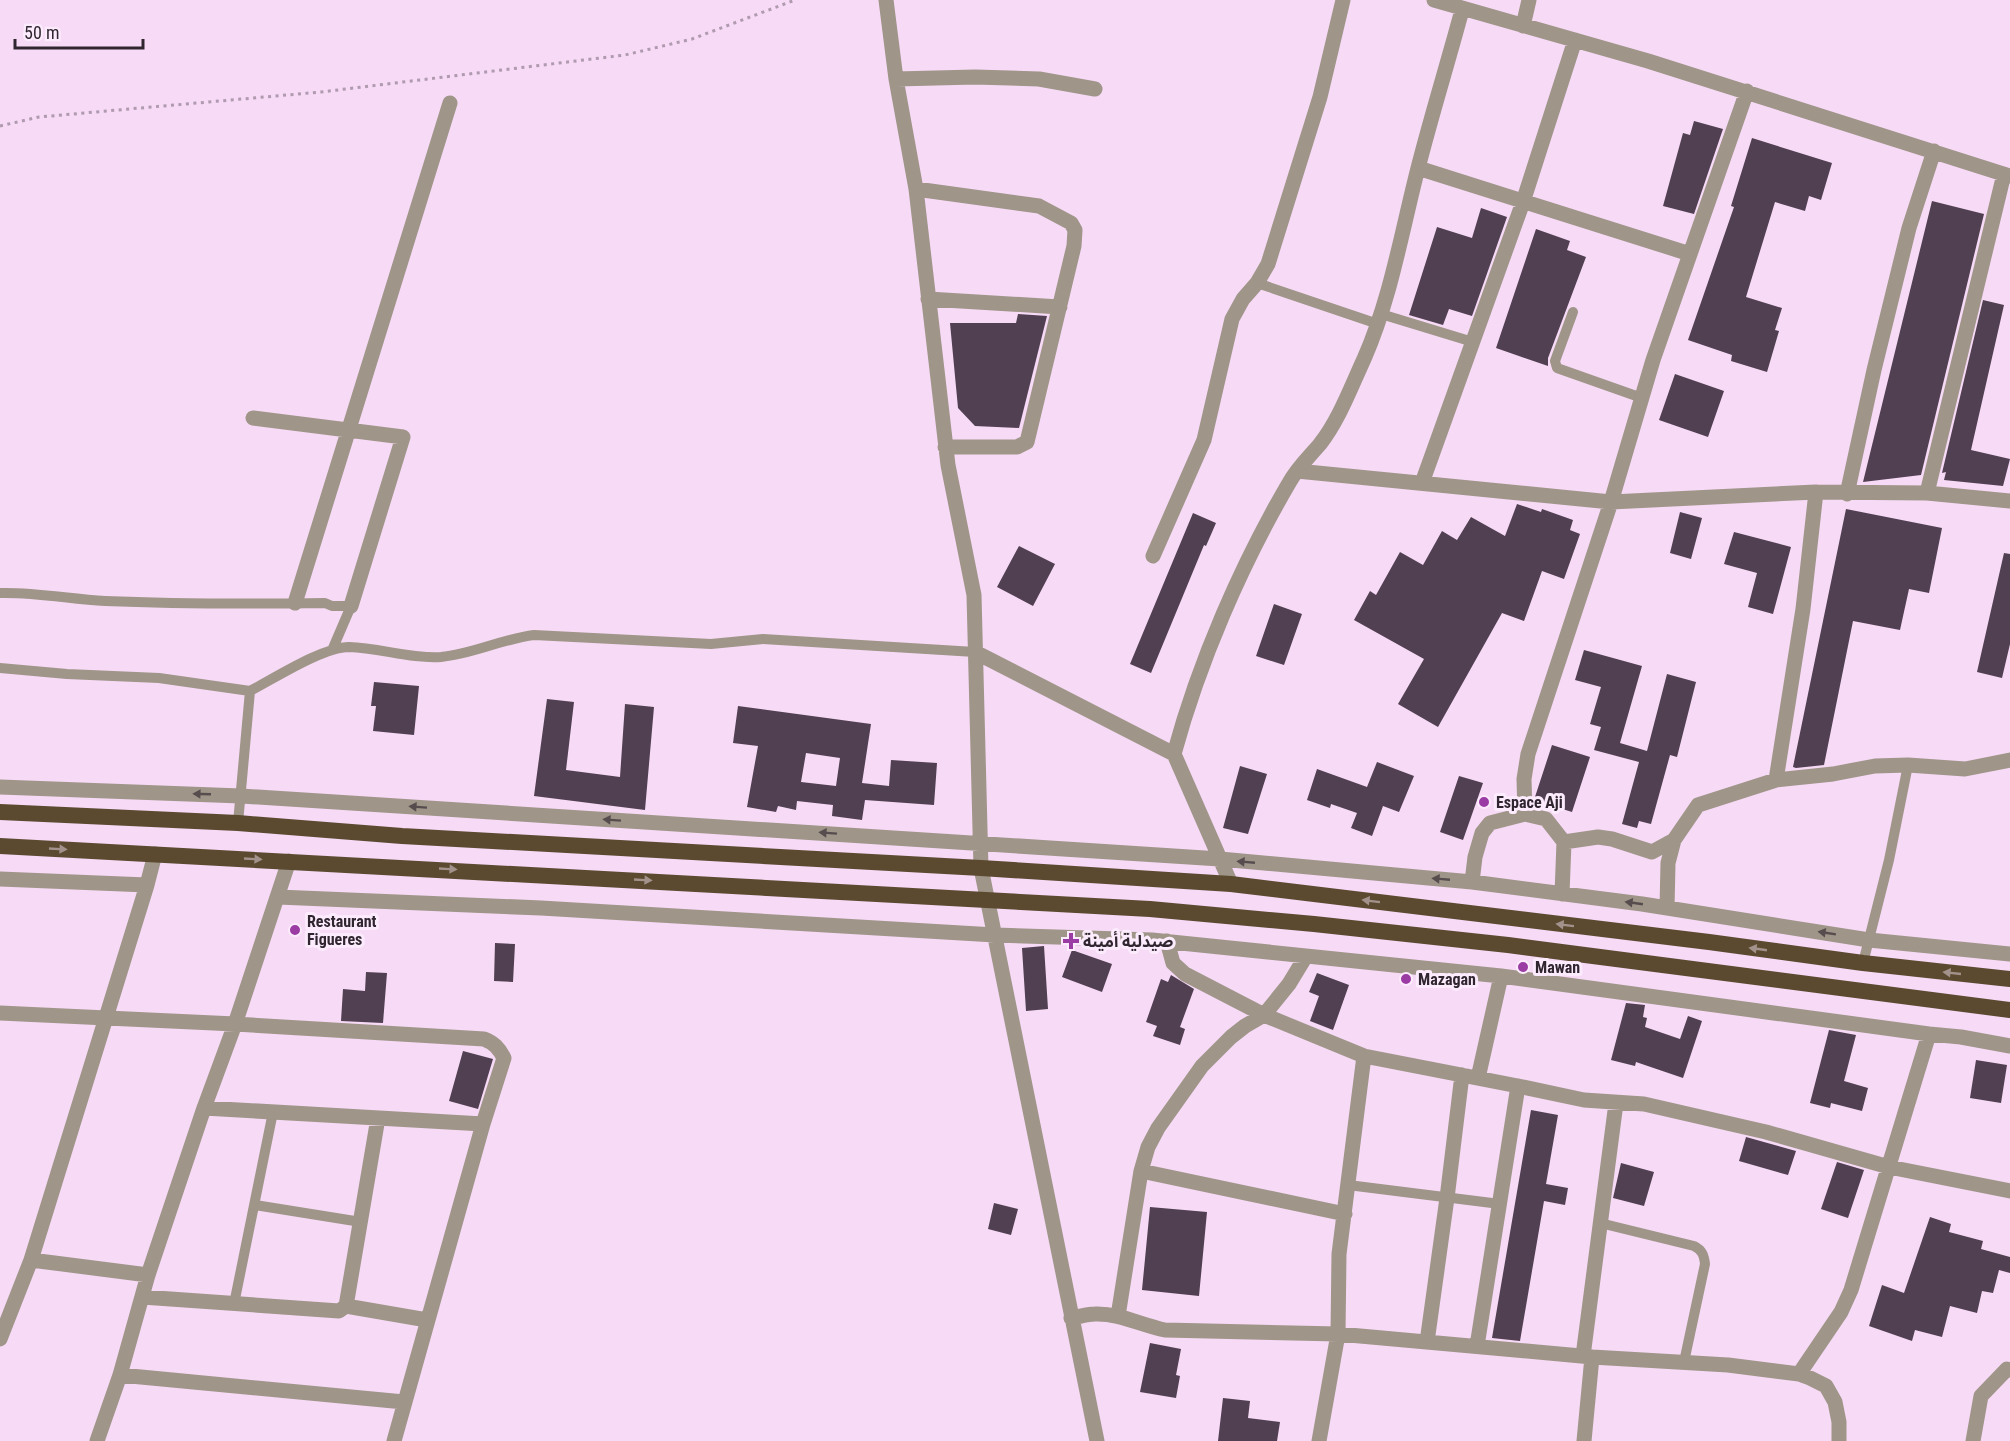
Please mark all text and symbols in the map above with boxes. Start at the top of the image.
scale bar [15,12,142,50]
text: 50 m [24,22,59,43]
one-way arrow [193,790,212,799]
place label: Espace Aji [1496,793,1563,812]
marker: Espace Aji [1477,795,1491,809]
one-way arrow [408,802,427,812]
one-way arrow [603,815,622,824]
one-way arrow [818,829,837,838]
one-way arrow [49,845,68,854]
one-way arrow [244,854,263,863]
one-way arrow [1237,857,1256,866]
one-way arrow [438,865,457,874]
one-way arrow [1431,874,1450,884]
one-way arrow [633,875,652,885]
one-way arrow [1362,897,1381,906]
one-way arrow [1624,899,1643,908]
place label: Restaurant Figueres [307,912,377,949]
one-way arrow [1555,920,1574,929]
marker: Restaurant Figueres [288,923,302,937]
one-way arrow [1817,929,1836,938]
place label: صيدلية أمينة [1083,931,1173,951]
marker: صيدلية أمينة [1064,934,1078,948]
one-way arrow [1749,944,1768,953]
place label: Mawan [1535,958,1580,977]
marker: Mawan [1516,960,1530,974]
one-way arrow [1942,968,1961,978]
place label: Mazagan [1418,970,1476,989]
marker: Mazagan [1399,972,1413,986]

